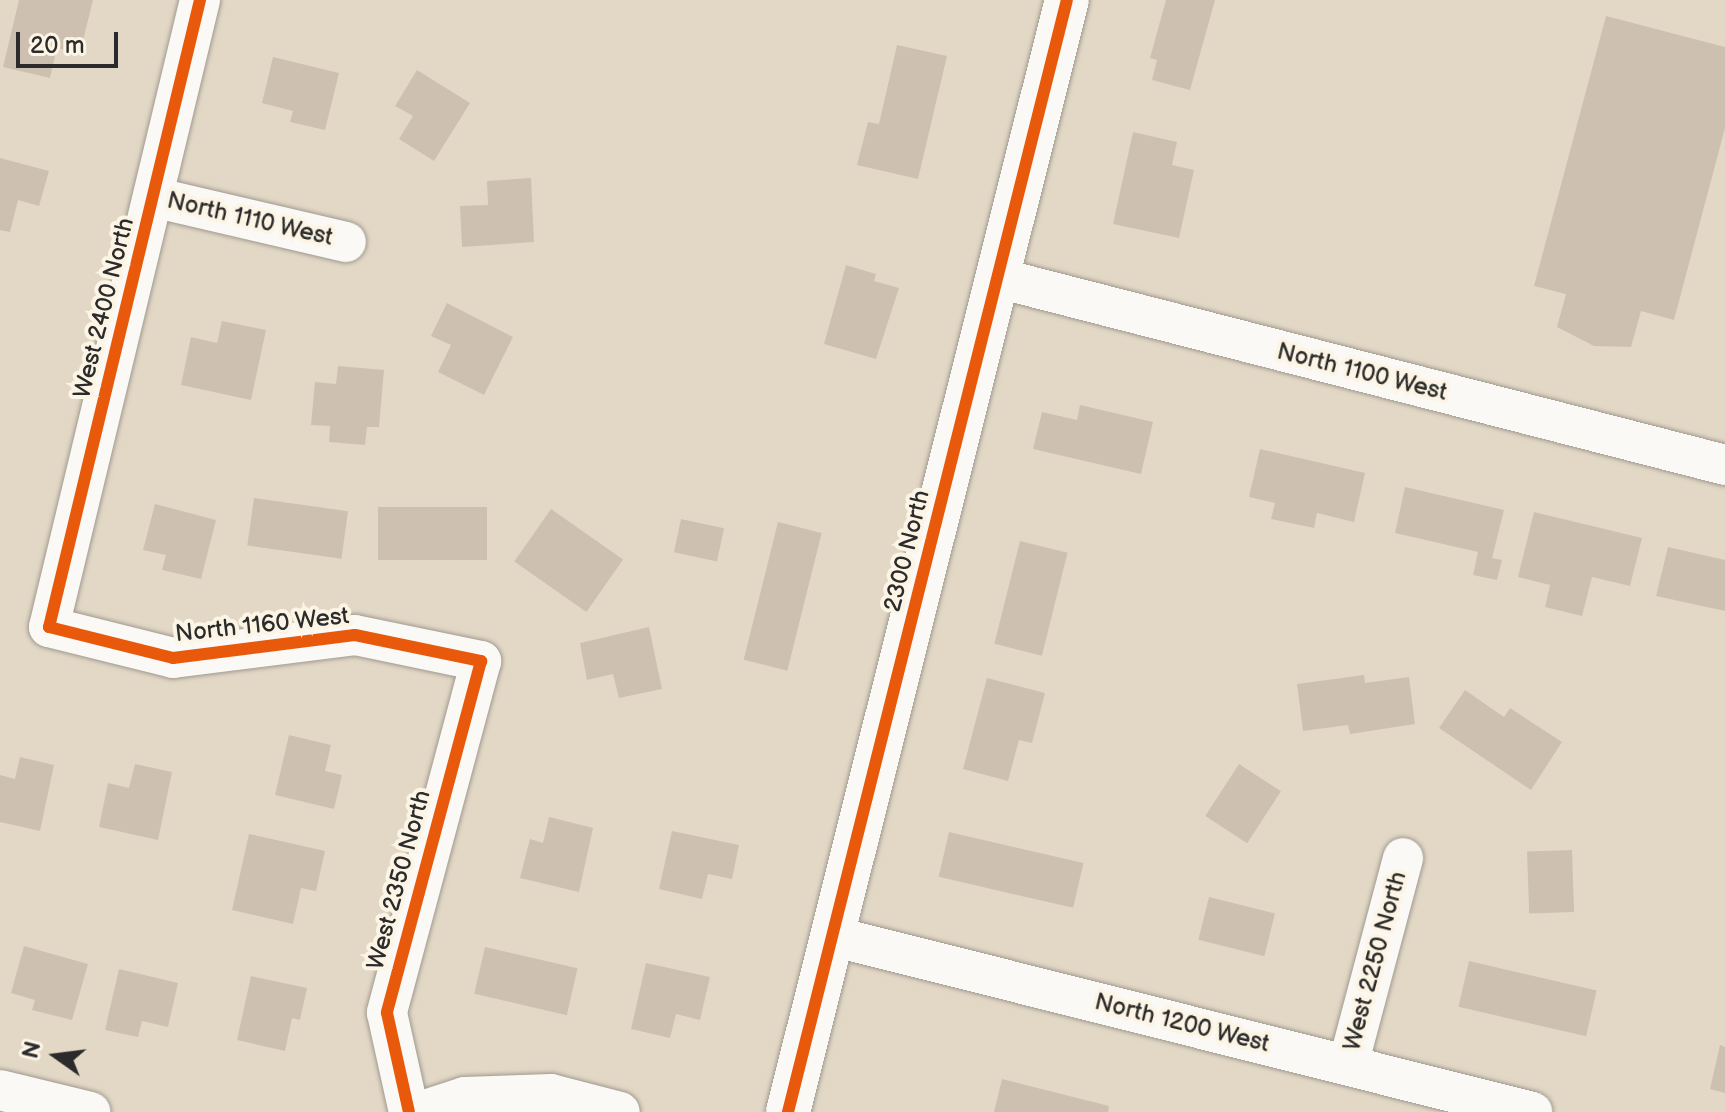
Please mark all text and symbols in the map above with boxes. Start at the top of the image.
scale bar [20,16,122,66]
text: 20 m [30,31,85,60]
street label: North 1110 West [164,186,336,252]
street label: West 2400 North [68,215,140,401]
street label: North 1100 West [1274,337,1450,407]
street label: 2300 North [878,487,936,615]
street label: North 1160 West [173,602,351,648]
street label: West 2350 North [361,787,437,973]
street label: West 2250 North [1337,868,1413,1054]
street label: North 1200 West [1091,987,1273,1059]
north arrow [16,1016,96,1096]
text: N [17,1039,47,1061]

